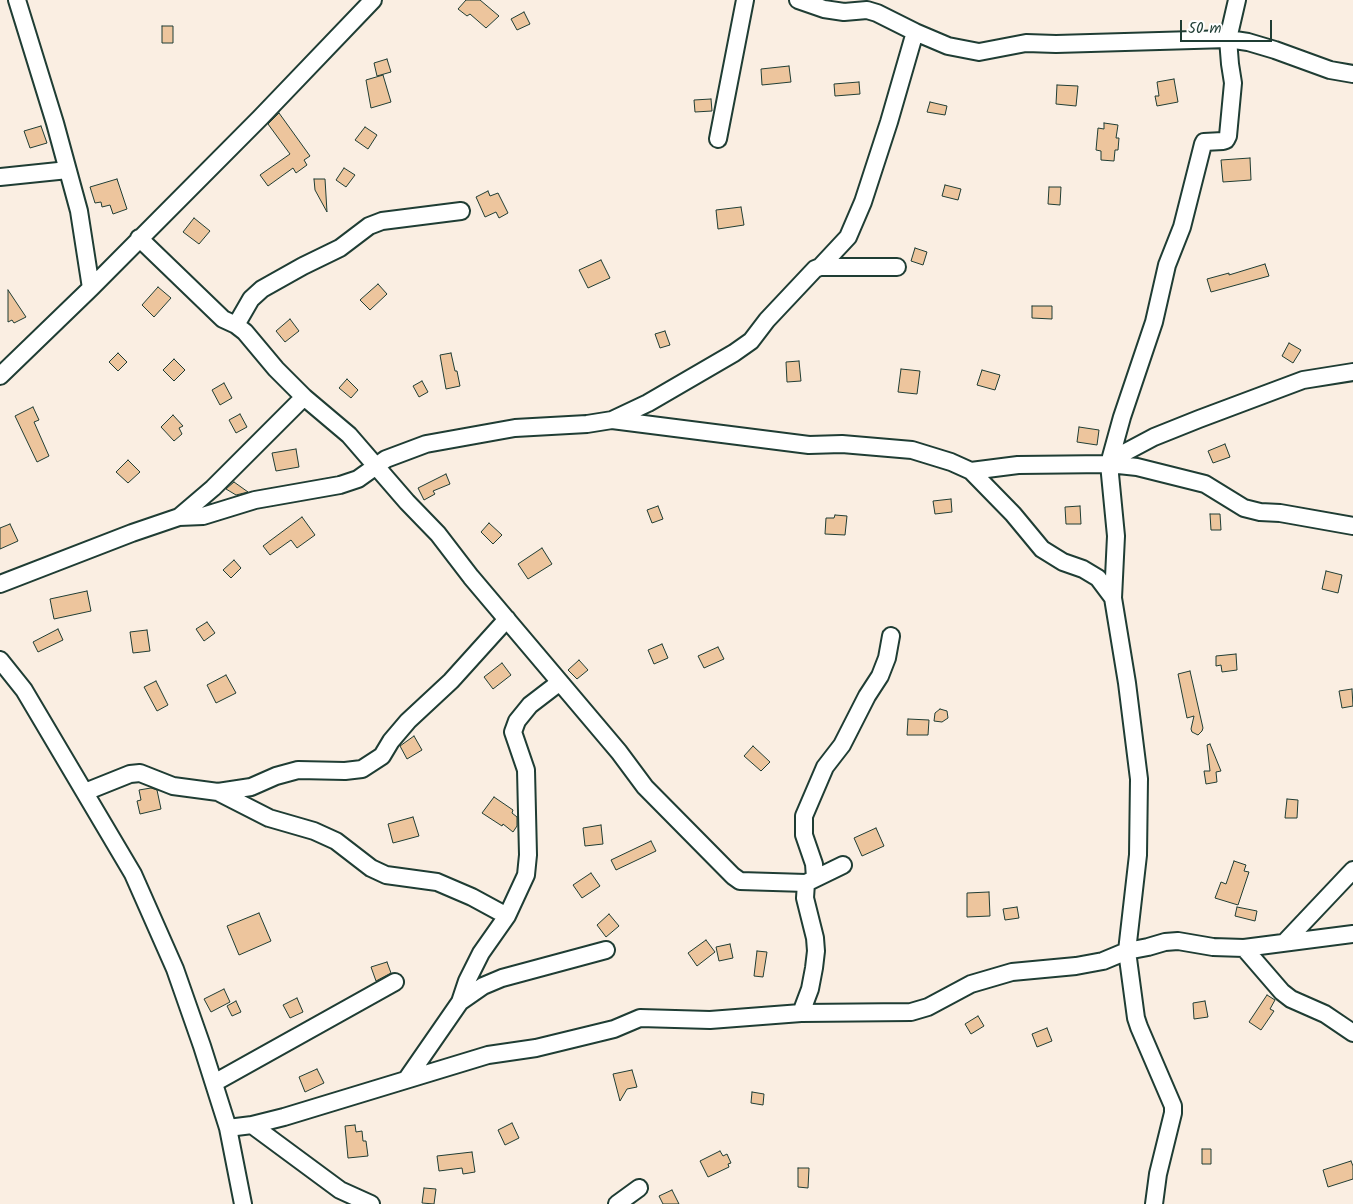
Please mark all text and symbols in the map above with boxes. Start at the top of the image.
scale bar [1183,10,1276,42]
text: 50 m [1188,17,1222,41]

